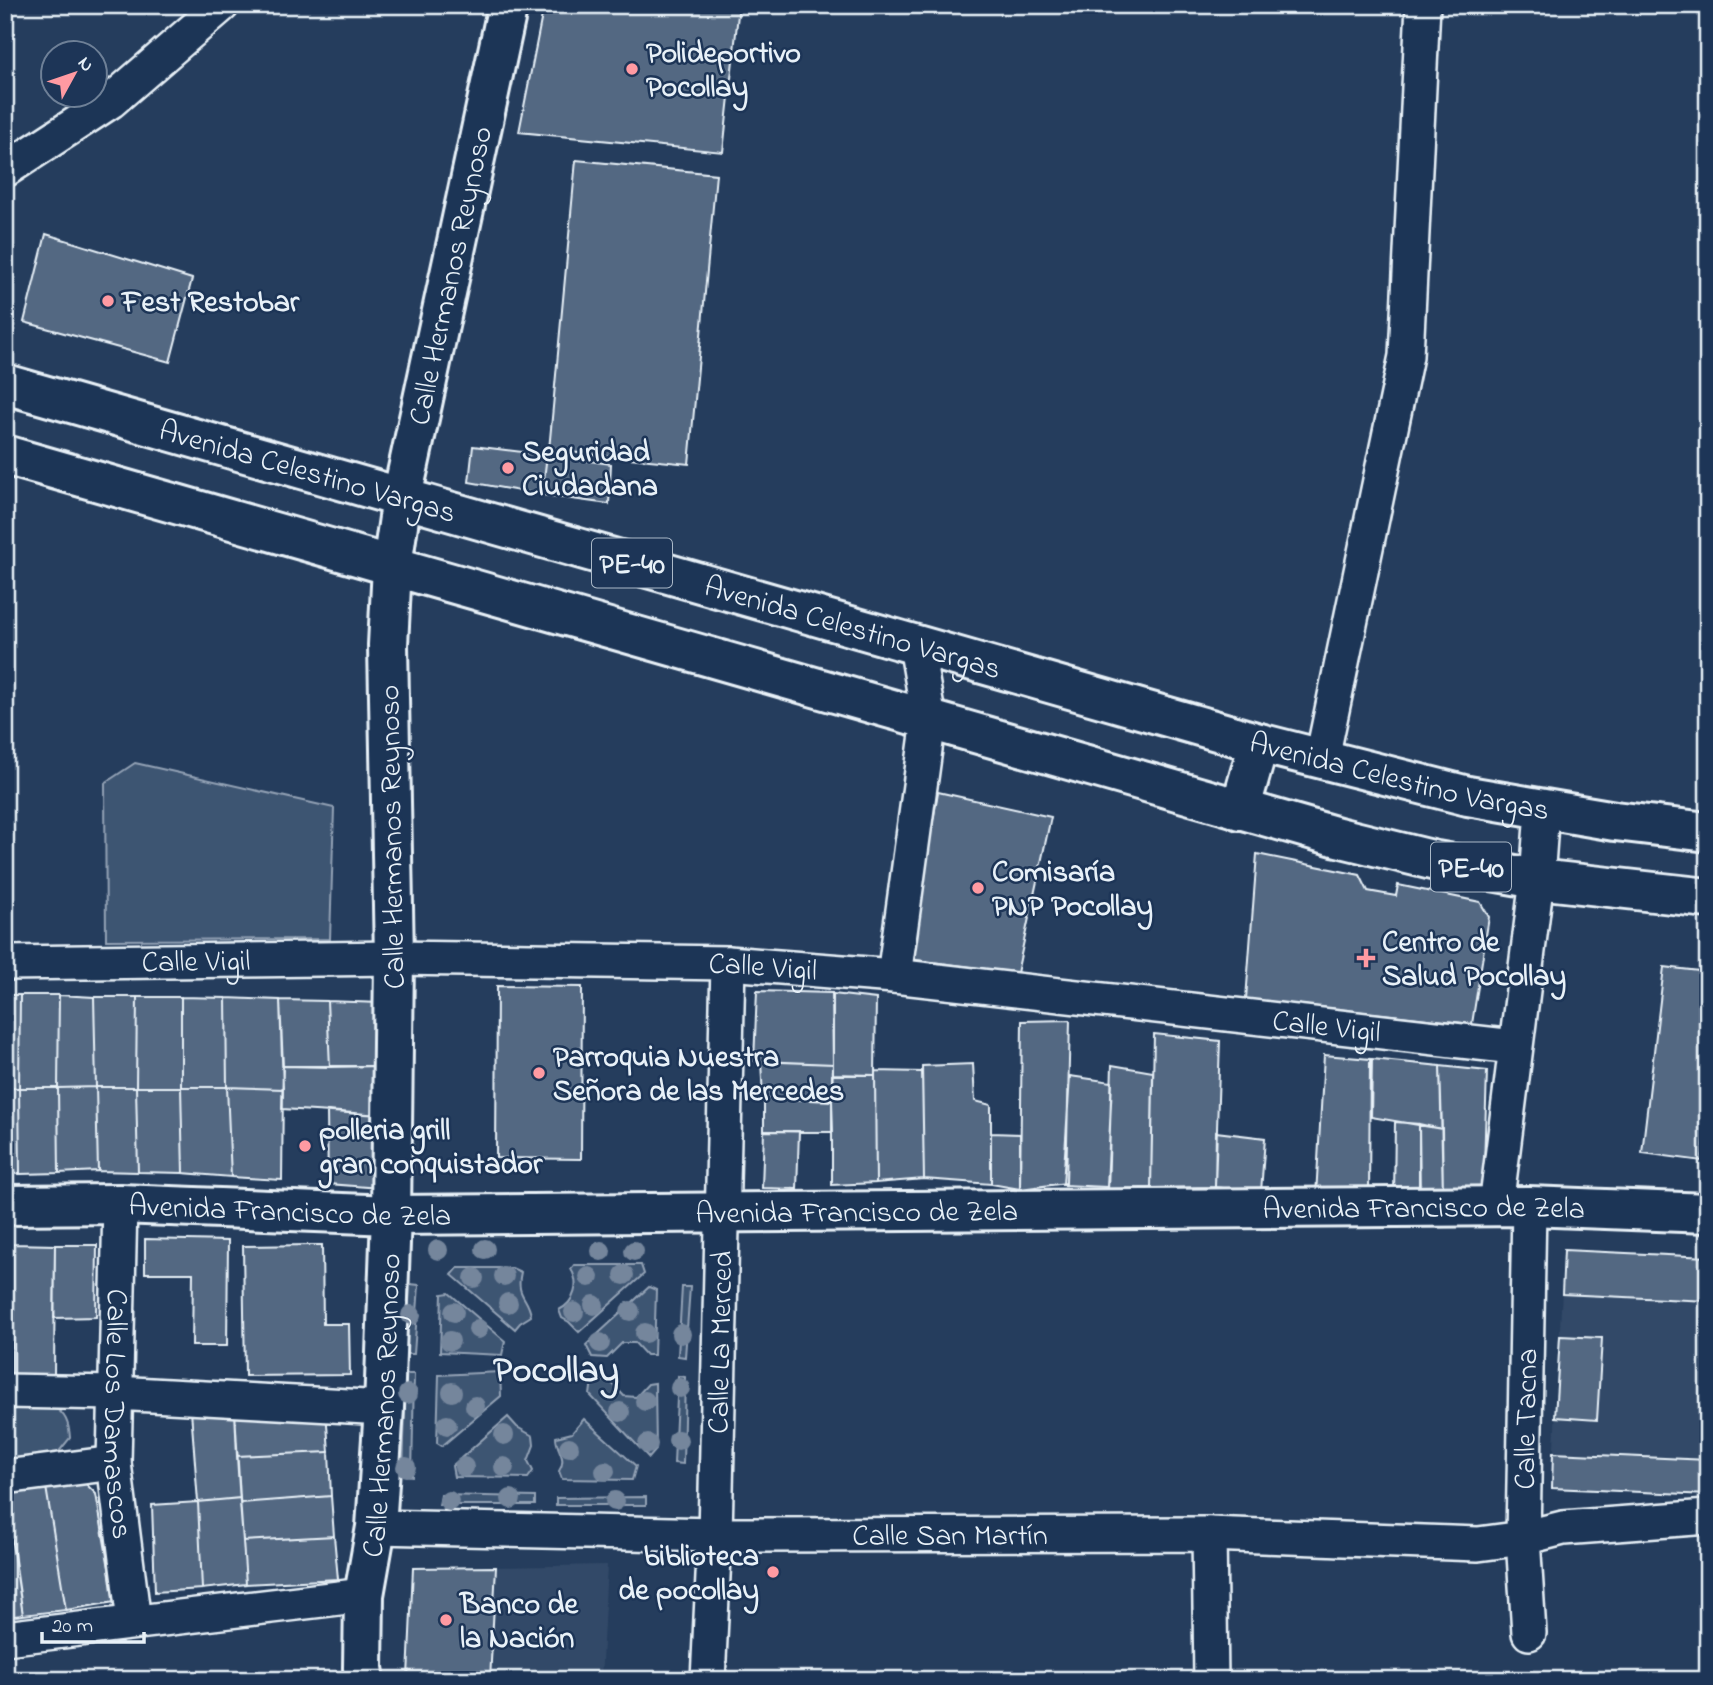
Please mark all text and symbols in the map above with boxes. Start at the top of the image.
place label: Polideportivo Pocollay [646,33,801,111]
north arrow [38,38,108,108]
text: N [71,51,100,78]
marker: Polideportivo Pocollay [624,61,640,77]
street label: Calle Hermanos Reynoso [399,123,506,430]
place label: Fest Restobar [120,282,300,326]
marker: Fest Restobar [100,293,116,309]
street label: Avenida Celestino Vargas [153,410,461,537]
place label: Seguridad Ciudadana [522,432,658,510]
marker: Seguridad Ciudadana [500,460,516,476]
road number: PE-40 [592,538,672,588]
street label: Avenida Celestino Vargas [699,566,1006,693]
street label: Calle Hermanos Reynoso [369,684,419,990]
street label: Avenida Celestino Vargas [1244,722,1552,834]
road number: PE-40 [1431,842,1511,892]
place label: Comisaría PNP Pocollay [992,852,1153,930]
marker: Comisaría PNP Pocollay [970,880,986,896]
place label: Centro de Salud Pocollay [1382,922,1566,1000]
street label: Calle Vigil [141,941,251,986]
street label: Calle Vigil [708,944,818,995]
marker: Centro de Salud Pocollay [1356,948,1376,968]
street label: Calle Vigil [1270,1000,1383,1057]
place label: Parroquia Nuestra Señora de las Mercedes [553,1037,844,1115]
marker: Parroquia Nuestra Señora de las Mercedes [531,1065,547,1081]
place label: polleria grill gran conquistador [318,1110,543,1189]
marker: polleria grill gran conquistador [297,1138,313,1154]
street label: Avenida Francisco de Zela [128,1185,451,1240]
street label: Avenida Francisco de Zela [1262,1187,1586,1233]
street label: Avenida Francisco de Zela [695,1191,1018,1238]
street label: Calle La Merced [698,1250,746,1434]
street label: Calle Hermanos Reynoso [352,1253,415,1561]
street label: Calle Los Damascos [89,1288,142,1542]
district label: Pocollay [493,1345,619,1399]
street label: Calle Tacna [1505,1348,1551,1490]
street label: Calle San Martín [852,1515,1048,1560]
place label: biblioteca de pocollay [618,1536,759,1614]
marker: biblioteca de pocollay [765,1564,781,1580]
place label: Banco de la Nación [458,1584,579,1662]
scale bar [42,1601,144,1645]
text: 20 m [52,1612,93,1642]
marker: Banco de la Nación [438,1612,454,1628]

